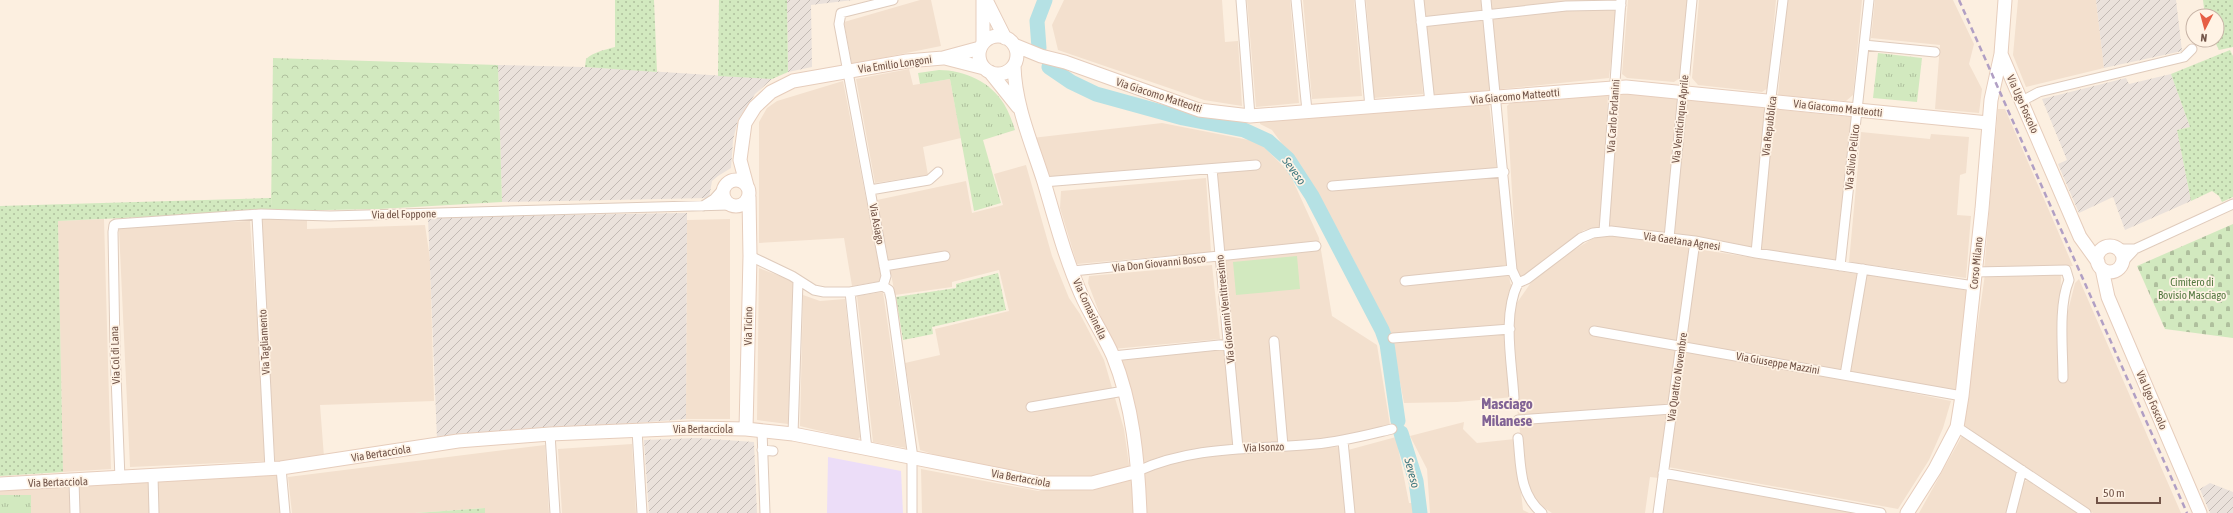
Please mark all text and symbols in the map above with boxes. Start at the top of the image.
north arrow [2185,8,2225,48]
text: N [2200,32,2208,44]
street label: Via Emilio Longoni [857,53,933,75]
street label: Via Ugo Foscolo [2005,73,2041,135]
street label: Via Venticinque Aprile [1669,74,1691,164]
street label: Via Giacomo Matteotti [1115,75,1203,115]
street label: Via Carlo Forlanini [1604,79,1622,153]
street label: Via Giacomo Matteotti [1470,86,1560,106]
street label: Via Repubblica [1759,95,1779,157]
street label: Via Giacomo Matteotti [1793,97,1883,119]
street label: Via Silvio Pellico [1843,123,1861,191]
water label: Seveso [1279,154,1309,188]
street label: Via Asiago [867,203,887,245]
street label: Via del Foppone [372,207,436,221]
street label: Via Gaetana Agnesi [1643,230,1721,252]
street label: Corso Milano [1967,236,1985,290]
street label: Via Don Giovanni Bosco [1112,252,1206,274]
street label: Via Giovanni Ventitreesimo [1213,254,1237,364]
park label: Cimitero di Bovisio Masciago [2158,276,2226,301]
street label: Via Comasinella [1071,277,1109,341]
street label: Via Ticino [742,306,754,346]
street label: Via Tagliamento [256,309,272,375]
street label: Via Col di Lana [108,326,122,384]
street label: Via Quattro Novembre [1665,332,1689,422]
street label: Via Giuseppe Mazzini [1735,350,1821,376]
street label: Via Ugo Foscolo [2134,369,2170,431]
district label: Masciago Milanese [1481,395,1533,429]
street label: Via Bertacciola [673,423,733,435]
street label: Via Isonzo [1243,440,1285,454]
street label: Via Bertacciola [350,442,412,464]
water label: Seveso [1401,455,1423,490]
street label: Via Bertacciola [990,467,1052,489]
street label: Via Bertacciola [28,475,88,489]
scale bar [2097,479,2160,505]
text: 50 m [2103,486,2125,500]

